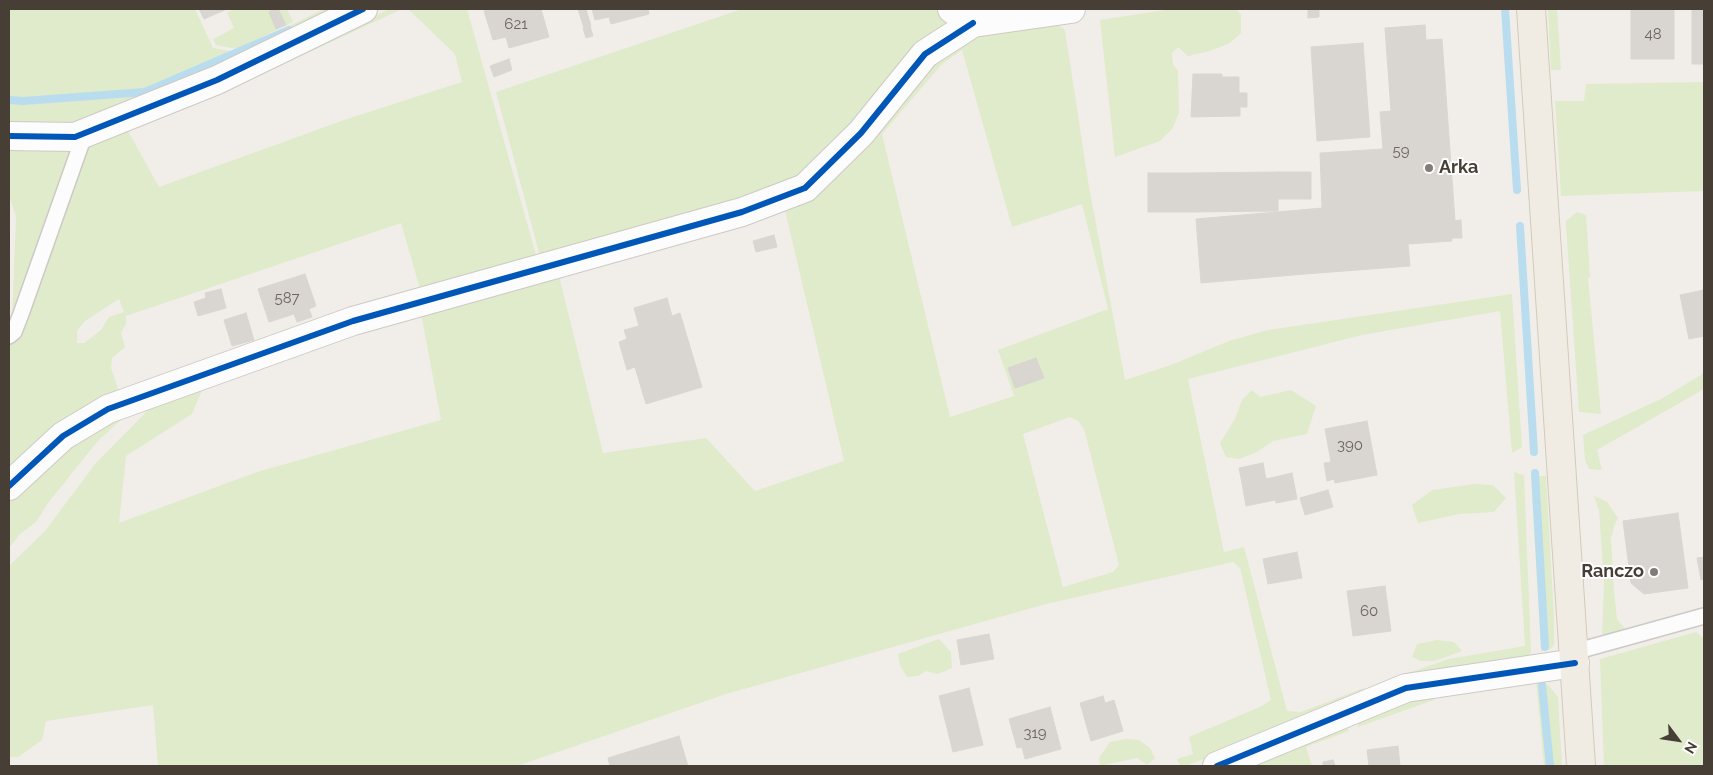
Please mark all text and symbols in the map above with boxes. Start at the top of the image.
house number: 621 [504,15,528,33]
house number: 48 [1644,25,1662,43]
house number: 59 [1393,142,1409,160]
place label: Arka [1439,157,1478,179]
marker: Arka [1423,162,1435,174]
house number: 587 [274,289,300,307]
house number: 390 [1337,436,1363,454]
place label: Ranczo [1581,561,1644,583]
marker: Ranczo [1648,566,1660,578]
house number: 60 [1360,602,1378,620]
north arrow [1653,715,1703,765]
house number: 319 [1023,724,1047,742]
text: N [1681,739,1700,756]

